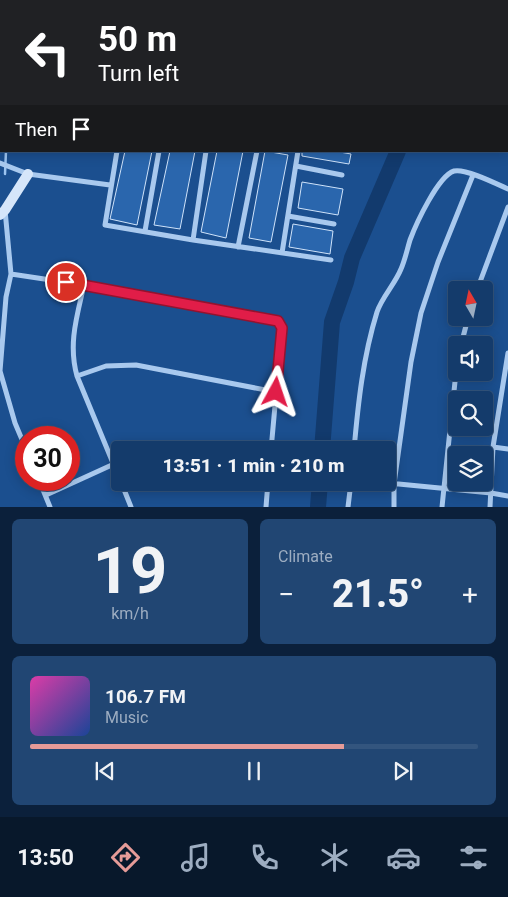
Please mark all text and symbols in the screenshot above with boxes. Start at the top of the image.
text: 50 m [98,19,177,60]
icon: left [15,20,80,85]
text: Turn left [98,61,179,86]
icon: arrive [67,115,95,143]
text: Then [15,118,57,141]
pin [45,261,87,303]
icon: arrive [52,268,80,296]
north arrow [448,281,492,326]
map controls [448,281,493,491]
button: sound [448,336,493,381]
position arrow [249,365,301,417]
button: search [448,391,493,436]
speed limit sign: 30 [15,426,80,491]
button: layers [448,446,493,491]
text: 13:51 · 1 min · 210 m [162,454,345,477]
text: 19 [93,533,167,609]
text: Climate [278,547,333,566]
text: 21.5° [332,572,424,616]
text: − [278,578,294,611]
text: + [462,578,478,611]
text: km/h [111,604,149,623]
text: 106.7 FM [105,685,186,708]
text: Music [105,708,148,727]
icon: previous [91,757,119,785]
icon: pause [240,757,268,785]
icon: next [389,757,417,785]
icon: directions [108,840,143,875]
icon: music [178,840,213,875]
icon: phone [247,840,282,875]
icon: climate [317,840,352,875]
icon: car [386,840,421,875]
icon: filters [456,840,491,875]
text: 13:50 [17,845,74,870]

